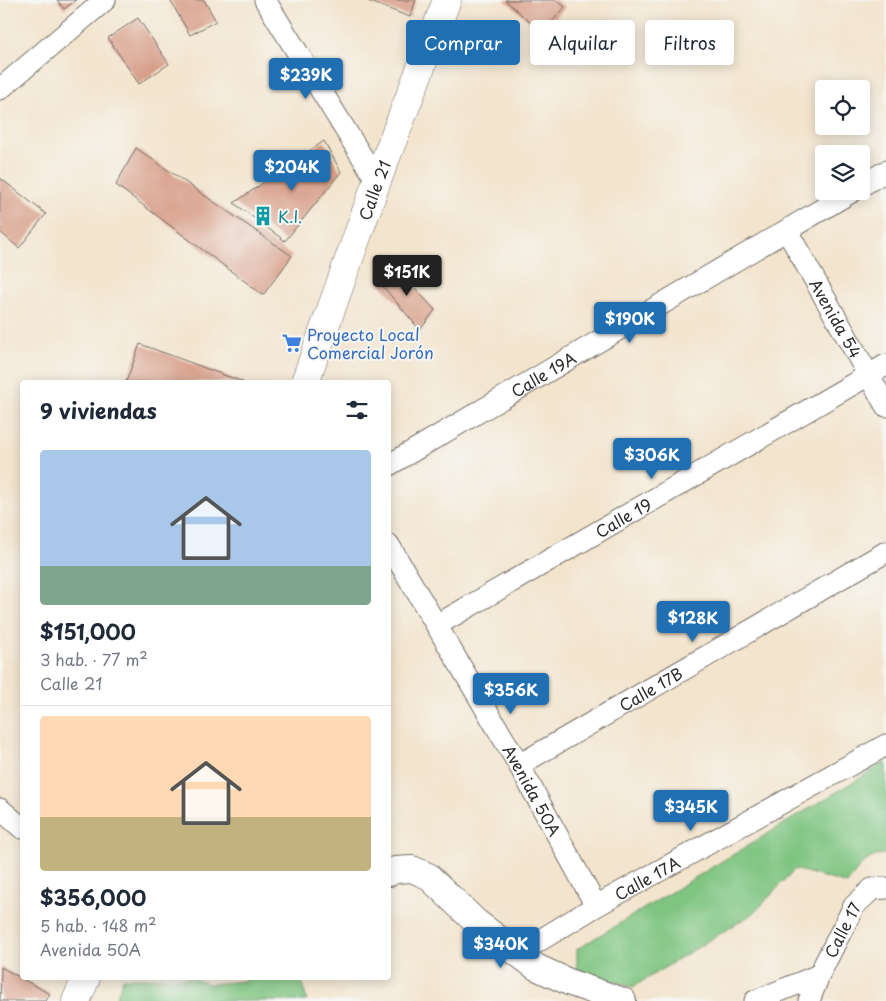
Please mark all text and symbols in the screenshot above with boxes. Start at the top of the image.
chip: Comprar [406,20,520,65]
chip: Alquilar [530,20,635,65]
chip: Filtros [645,20,734,65]
pin: $239K [271,58,341,100]
text: $239K [280,62,332,86]
map controls [815,80,870,200]
button: locate [815,80,870,135]
button: layers [815,145,870,200]
pin: $204K [257,150,327,192]
text: $204K [264,154,320,178]
street label: Calle 21 [352,156,396,223]
place label: K.I. [278,204,303,228]
building icon: K.I. [252,205,274,227]
pin: $151K [372,254,442,297]
text: $151K [384,259,430,283]
street label: Avenida 54 [804,274,868,362]
pin: $190K [595,302,665,344]
text: $190K [605,306,655,330]
place label: Proyecto Local Comercial Jorón [307,322,434,364]
supermarket icon: Proyecto Local Comercial Jorón [281,332,303,354]
street label: Calle 19A [506,345,580,403]
text: 9 viviendas [40,394,157,426]
icon: filters [343,396,371,424]
pin: $306K [617,438,687,480]
text: $306K [624,442,680,466]
icon: home [161,483,251,573]
street label: Calle 19 [591,492,656,543]
pin: $128K [658,600,728,643]
text: $128K [668,605,718,629]
text: $151,000 [40,615,136,647]
text: 3 hab. · 77 m² [40,647,148,671]
street label: Calle 17B [614,661,687,717]
text: Calle 21 [40,671,103,695]
pin: $356K [476,672,546,715]
text: $356K [484,677,538,701]
street label: Avenida 50A [497,740,567,840]
icon: home [161,748,251,838]
pin: $345K [656,790,726,832]
text: $345K [664,794,718,818]
street label: Calle 17A [610,850,684,906]
text: $356,000 [40,881,146,913]
street label: Calle 17 [818,897,866,962]
text: 5 hab. · 148 m² [40,913,157,937]
pin: $340K [466,926,536,969]
text: $340K [474,931,528,955]
text: Avenida 50A [40,937,141,961]

